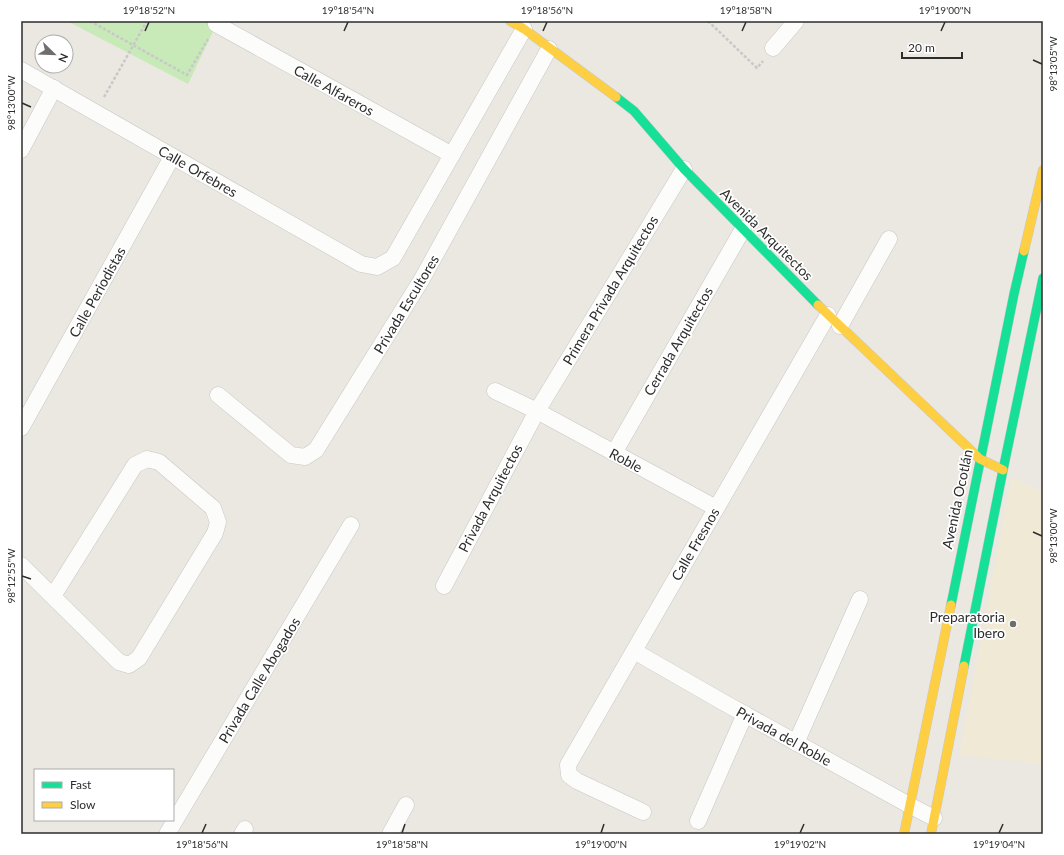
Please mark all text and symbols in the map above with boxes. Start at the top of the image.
text: 19°18'52"N [123,4,175,16]
text: 19°18'54"N [322,4,374,16]
text: 19°18'56"N [521,4,573,16]
text: 19°18'58"N [720,4,772,16]
text: 19°19'00"N [919,4,971,16]
north arrow [34,34,74,74]
scale bar [902,34,962,60]
text: 98°13'05"W [1047,36,1059,92]
text: 20 m [908,40,935,55]
text: N [56,52,71,65]
street label: Calle Alfareros [291,61,377,119]
text: 98°13'00"W [5,75,17,131]
street label: Calle Orfebres [156,142,240,200]
street label: Avenida Arquitectos [717,184,817,284]
street label: Primera Privada Arquitectos [559,212,661,368]
street label: Calle Periodistas [65,244,129,340]
street label: Privada Escultores [370,252,442,356]
street label: Cerrada Arquitectos [640,284,716,398]
street label: Privada Arquitectos [454,441,526,555]
street label: Roble [607,444,645,476]
street label: Avenida Ocotlán [938,448,976,550]
street label: Calle Fresnos [667,505,723,583]
text: 98°13'00"W [1047,508,1059,564]
text: 98°12'55"W [5,548,17,604]
place label: Preparatoria Ibero [930,608,1005,641]
street label: Privada Calle Abogados [215,614,303,746]
marker: Preparatoria Ibero [1008,619,1018,629]
street label: Privada del Roble [733,703,835,769]
legend [34,769,174,821]
text: Fast [70,777,92,792]
text: Slow [70,797,96,812]
text: 19°18'56"N [176,838,228,850]
text: 19°18'58"N [376,838,428,850]
text: 19°19'00"N [575,838,627,850]
text: 19°19'02"N [774,838,826,850]
text: 19°19'04"N [973,838,1025,850]

